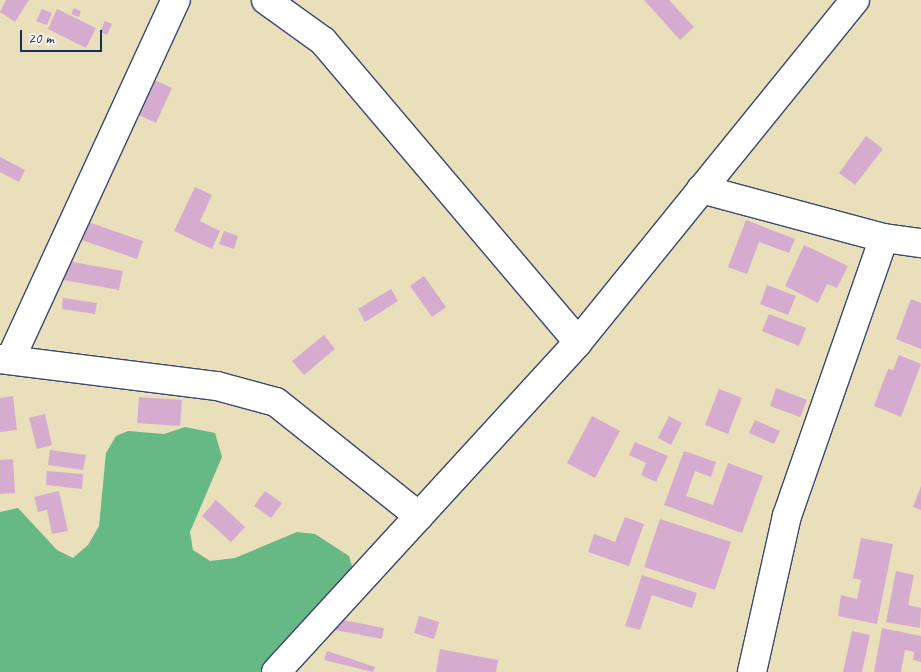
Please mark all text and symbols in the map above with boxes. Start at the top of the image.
scale bar [22,20,105,52]
text: 20 m [28,29,54,48]

